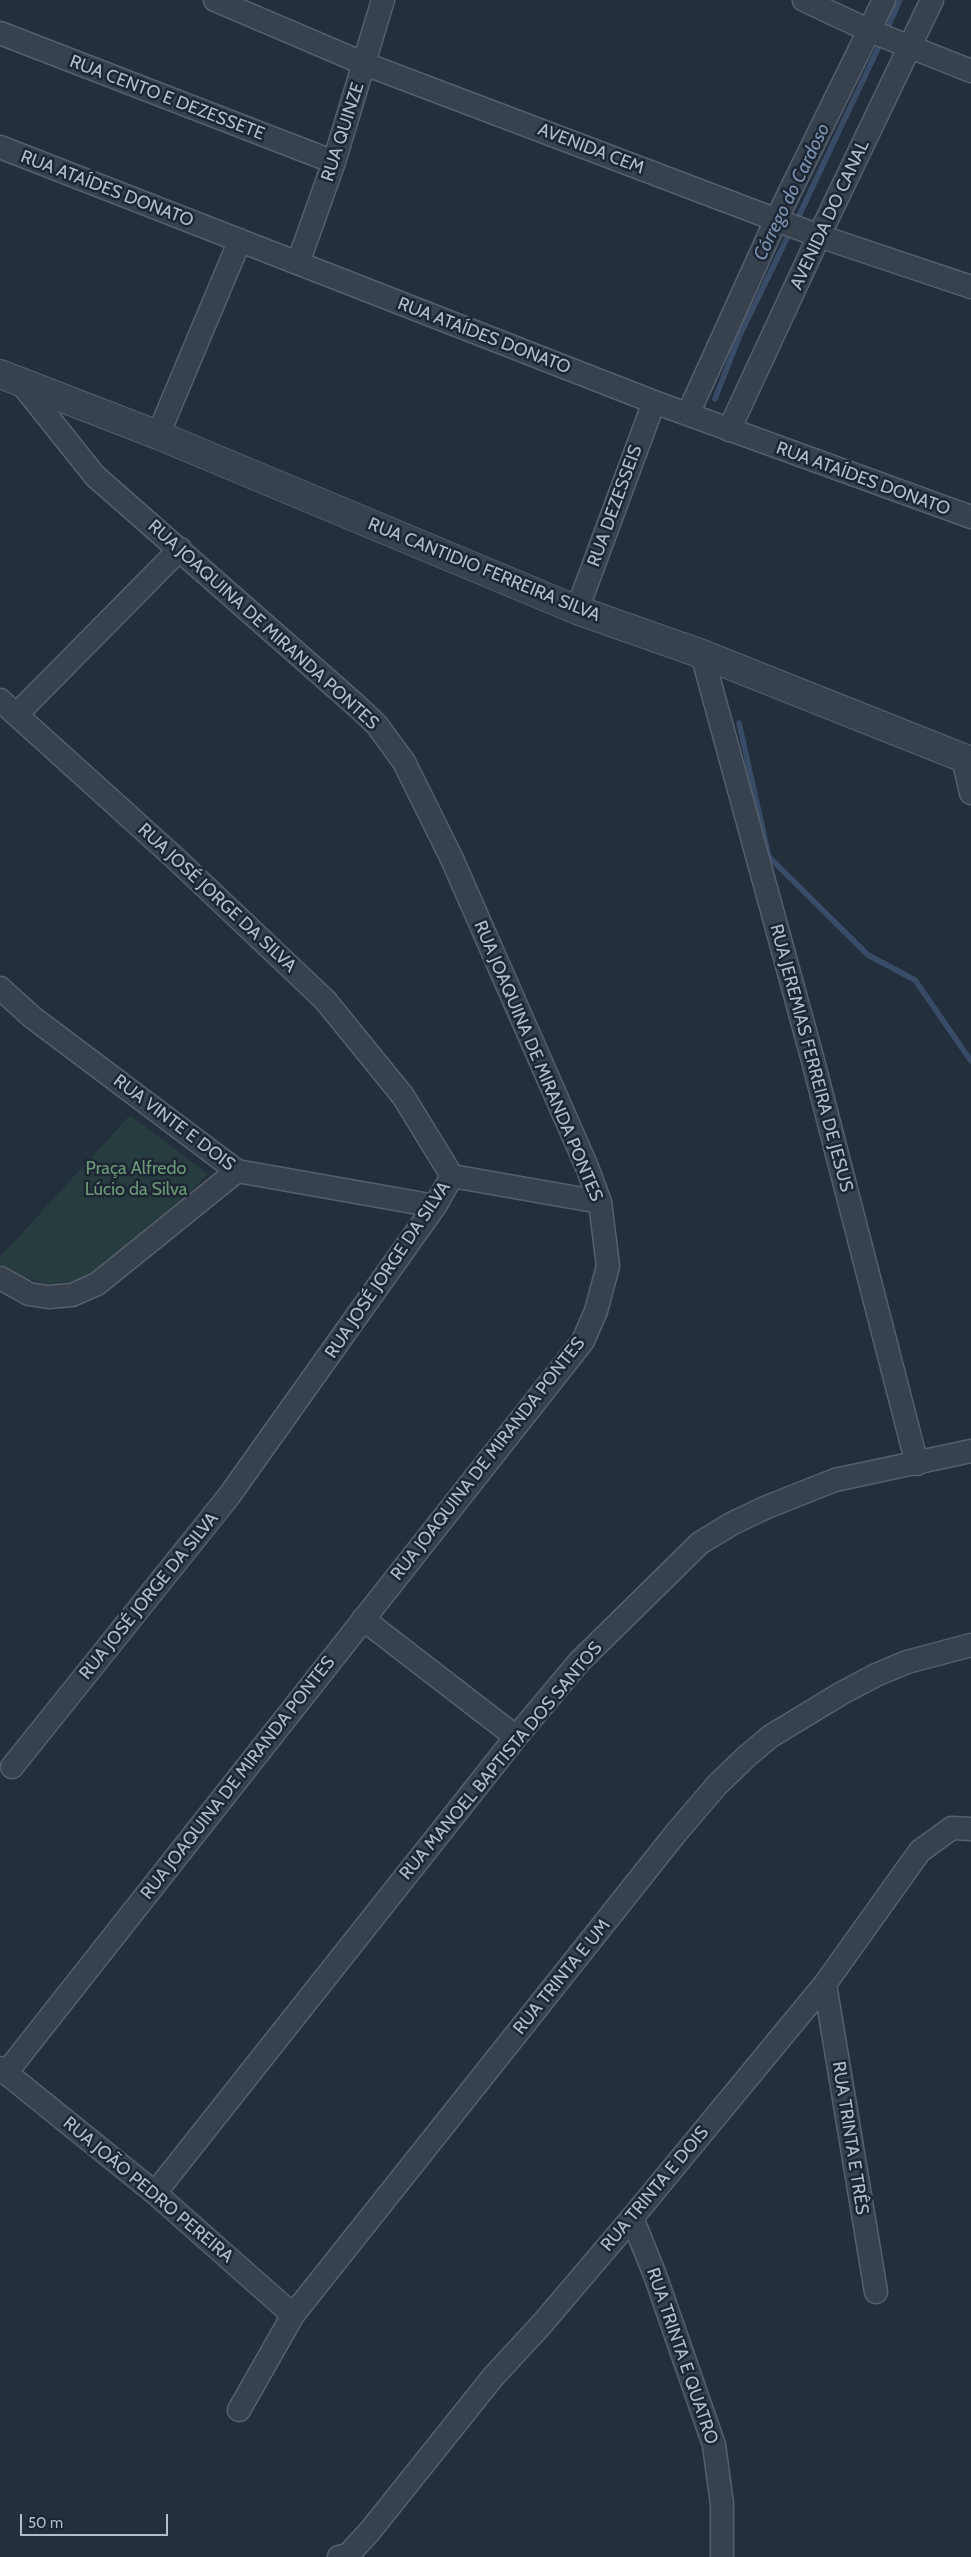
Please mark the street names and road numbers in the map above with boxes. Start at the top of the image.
street label: RUA CENTO E DEZESSETE [66,51,268,145]
street label: RUA QUINZE [317,80,369,184]
street label: AVENIDA CEM [535,119,647,179]
street label: AVENIDA DO CANAL [786,137,874,293]
street label: RUA ATAÍDES DONATO [17,146,197,232]
street label: RUA ATAÍDES DONATO [394,293,574,379]
street label: RUA ATAÍDES DONATO [773,437,953,521]
street label: RUA DEZESSEIS [583,442,647,570]
street label: RUA CANTIDIO FERREIRA SILVA [365,513,603,627]
street label: RUA JOAQUINA DE MIRANDA PONTES [143,516,383,734]
street label: RUA JOSÉ JORGE DA SILVA [133,819,301,977]
street label: RUA JOAQUINA DE MIRANDA PONTES [469,917,607,1205]
street label: RUA JEREMIAS FERREIRA DE JESUS [765,922,857,1194]
street label: RUA VINTE E DOIS [109,1070,239,1176]
street label: RUA JOSÉ JORGE DA SILVA [321,1177,455,1363]
street label: RUA JOAQUINA DE MIRANDA PONTES [386,1333,590,1585]
street label: RUA JOSÉ JORGE DA SILVA [75,1508,223,1684]
street label: RUA MANOEL BAPTISTA DOS SANTOS [395,1638,607,1884]
street label: RUA JOAQUINA DE MIRANDA PONTES [136,1652,340,1904]
street label: RUA TRINTA E UM [509,1915,615,2039]
street label: RUA TRINTA E TRÊS [827,2060,873,2216]
street label: RUA JOÃO PEDRO PEREIRA [59,2112,237,2268]
street label: RUA TRINTA E DOIS [597,2122,713,2256]
street label: RUA TRINTA E QUATRO [642,2265,722,2447]

